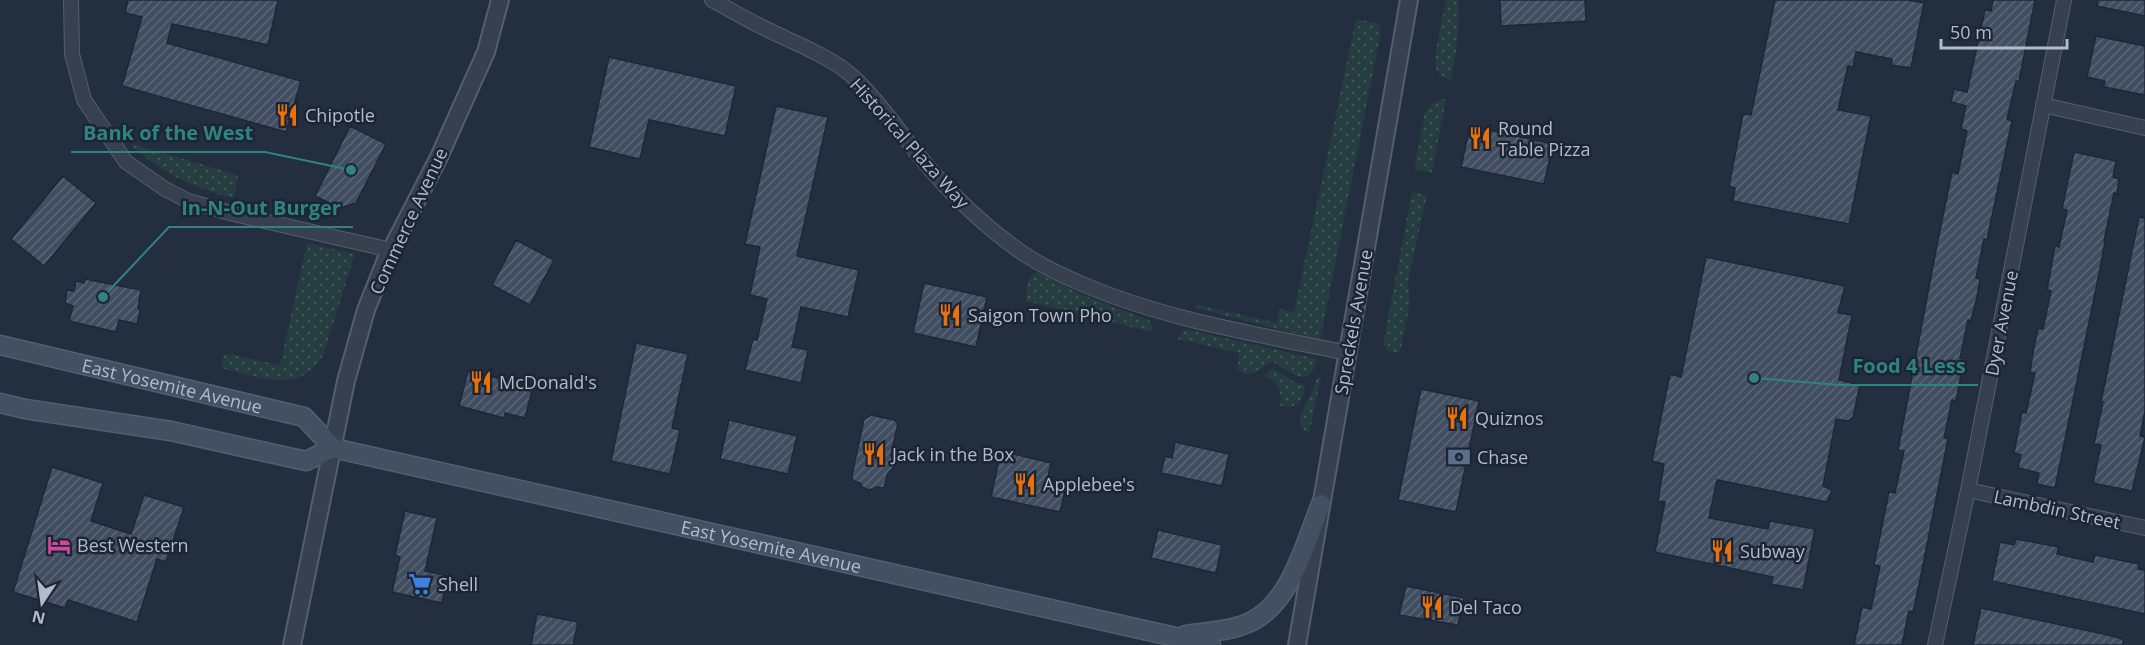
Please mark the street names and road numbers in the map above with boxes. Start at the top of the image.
street label: Historical Plaza Way [845,73,976,214]
street label: Commerce Avenue [364,144,452,298]
street label: Spreckels Avenue [1328,248,1378,396]
street label: Dyer Avenue [1979,268,2023,378]
street label: East Yosemite Avenue [80,353,265,419]
street label: Lambdin Street [1992,484,2122,534]
street label: East Yosemite Avenue [679,514,864,578]

